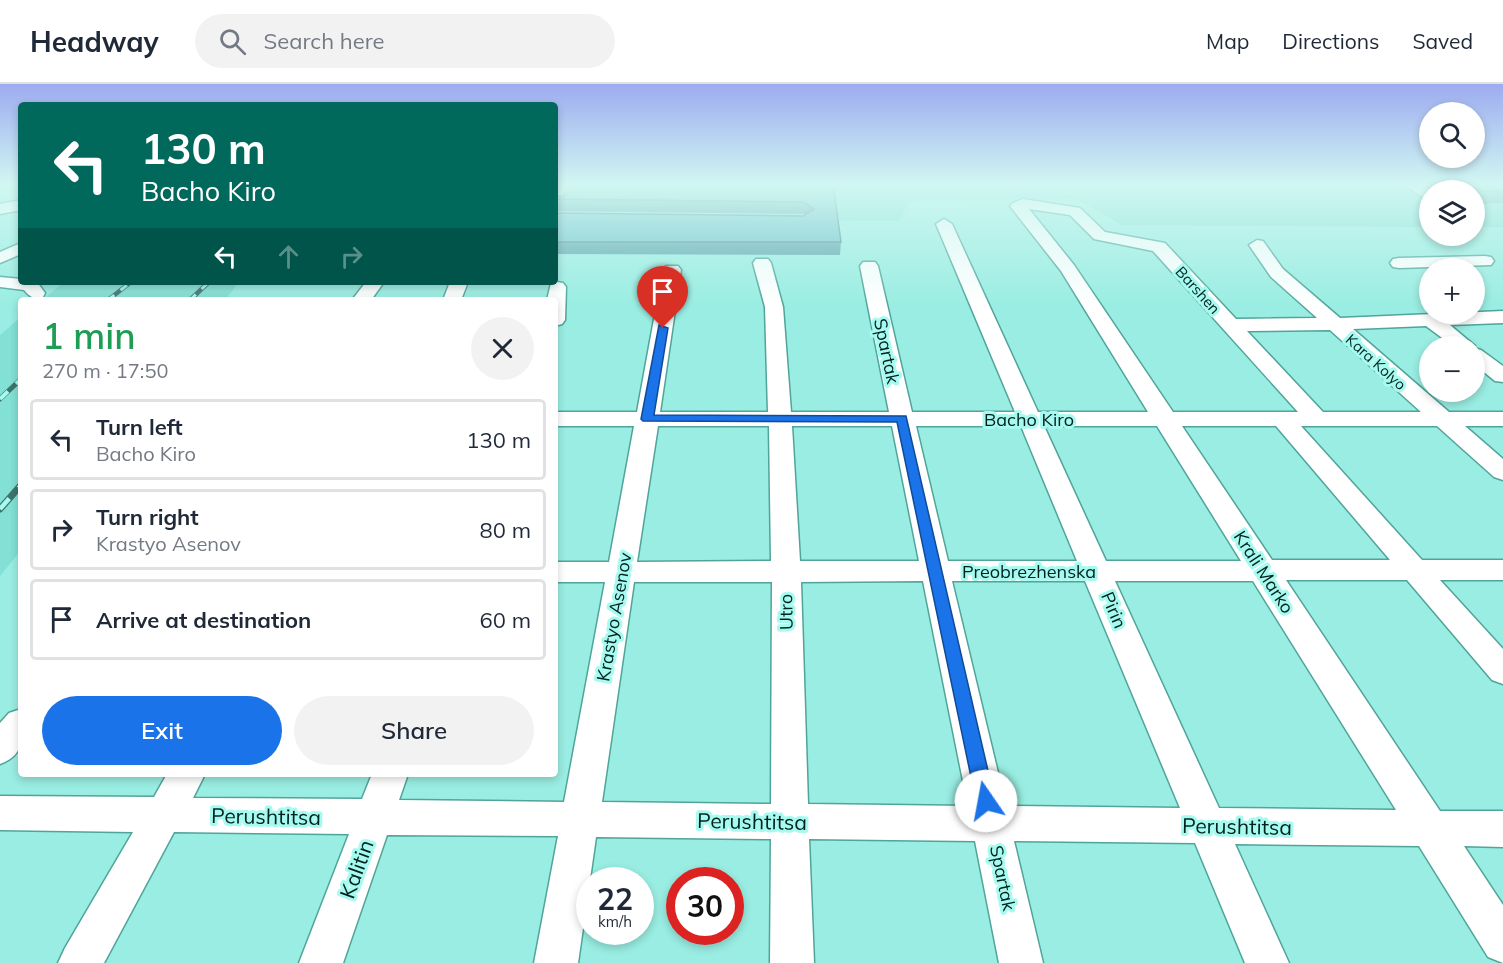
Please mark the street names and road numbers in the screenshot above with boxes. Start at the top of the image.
street label: Barshen [1172,262,1224,318]
street label: Spartak [869,316,905,386]
street label: Kara Kolyo [1342,330,1410,394]
street label: Bacho Kiro [984,408,1074,431]
street label: Krali Marko [1229,526,1299,618]
street label: Krastyo Asenov [591,550,637,683]
street label: Preobrezhenska [962,560,1096,583]
street label: Pirin [1096,588,1132,632]
street label: Utro [774,594,798,630]
street label: Perushtitsa [211,802,321,830]
street label: Perushtitsa [697,807,807,835]
street label: Perushtitsa [1182,812,1292,840]
street label: Kalitin [333,836,379,902]
street label: Spartak [985,843,1021,913]

